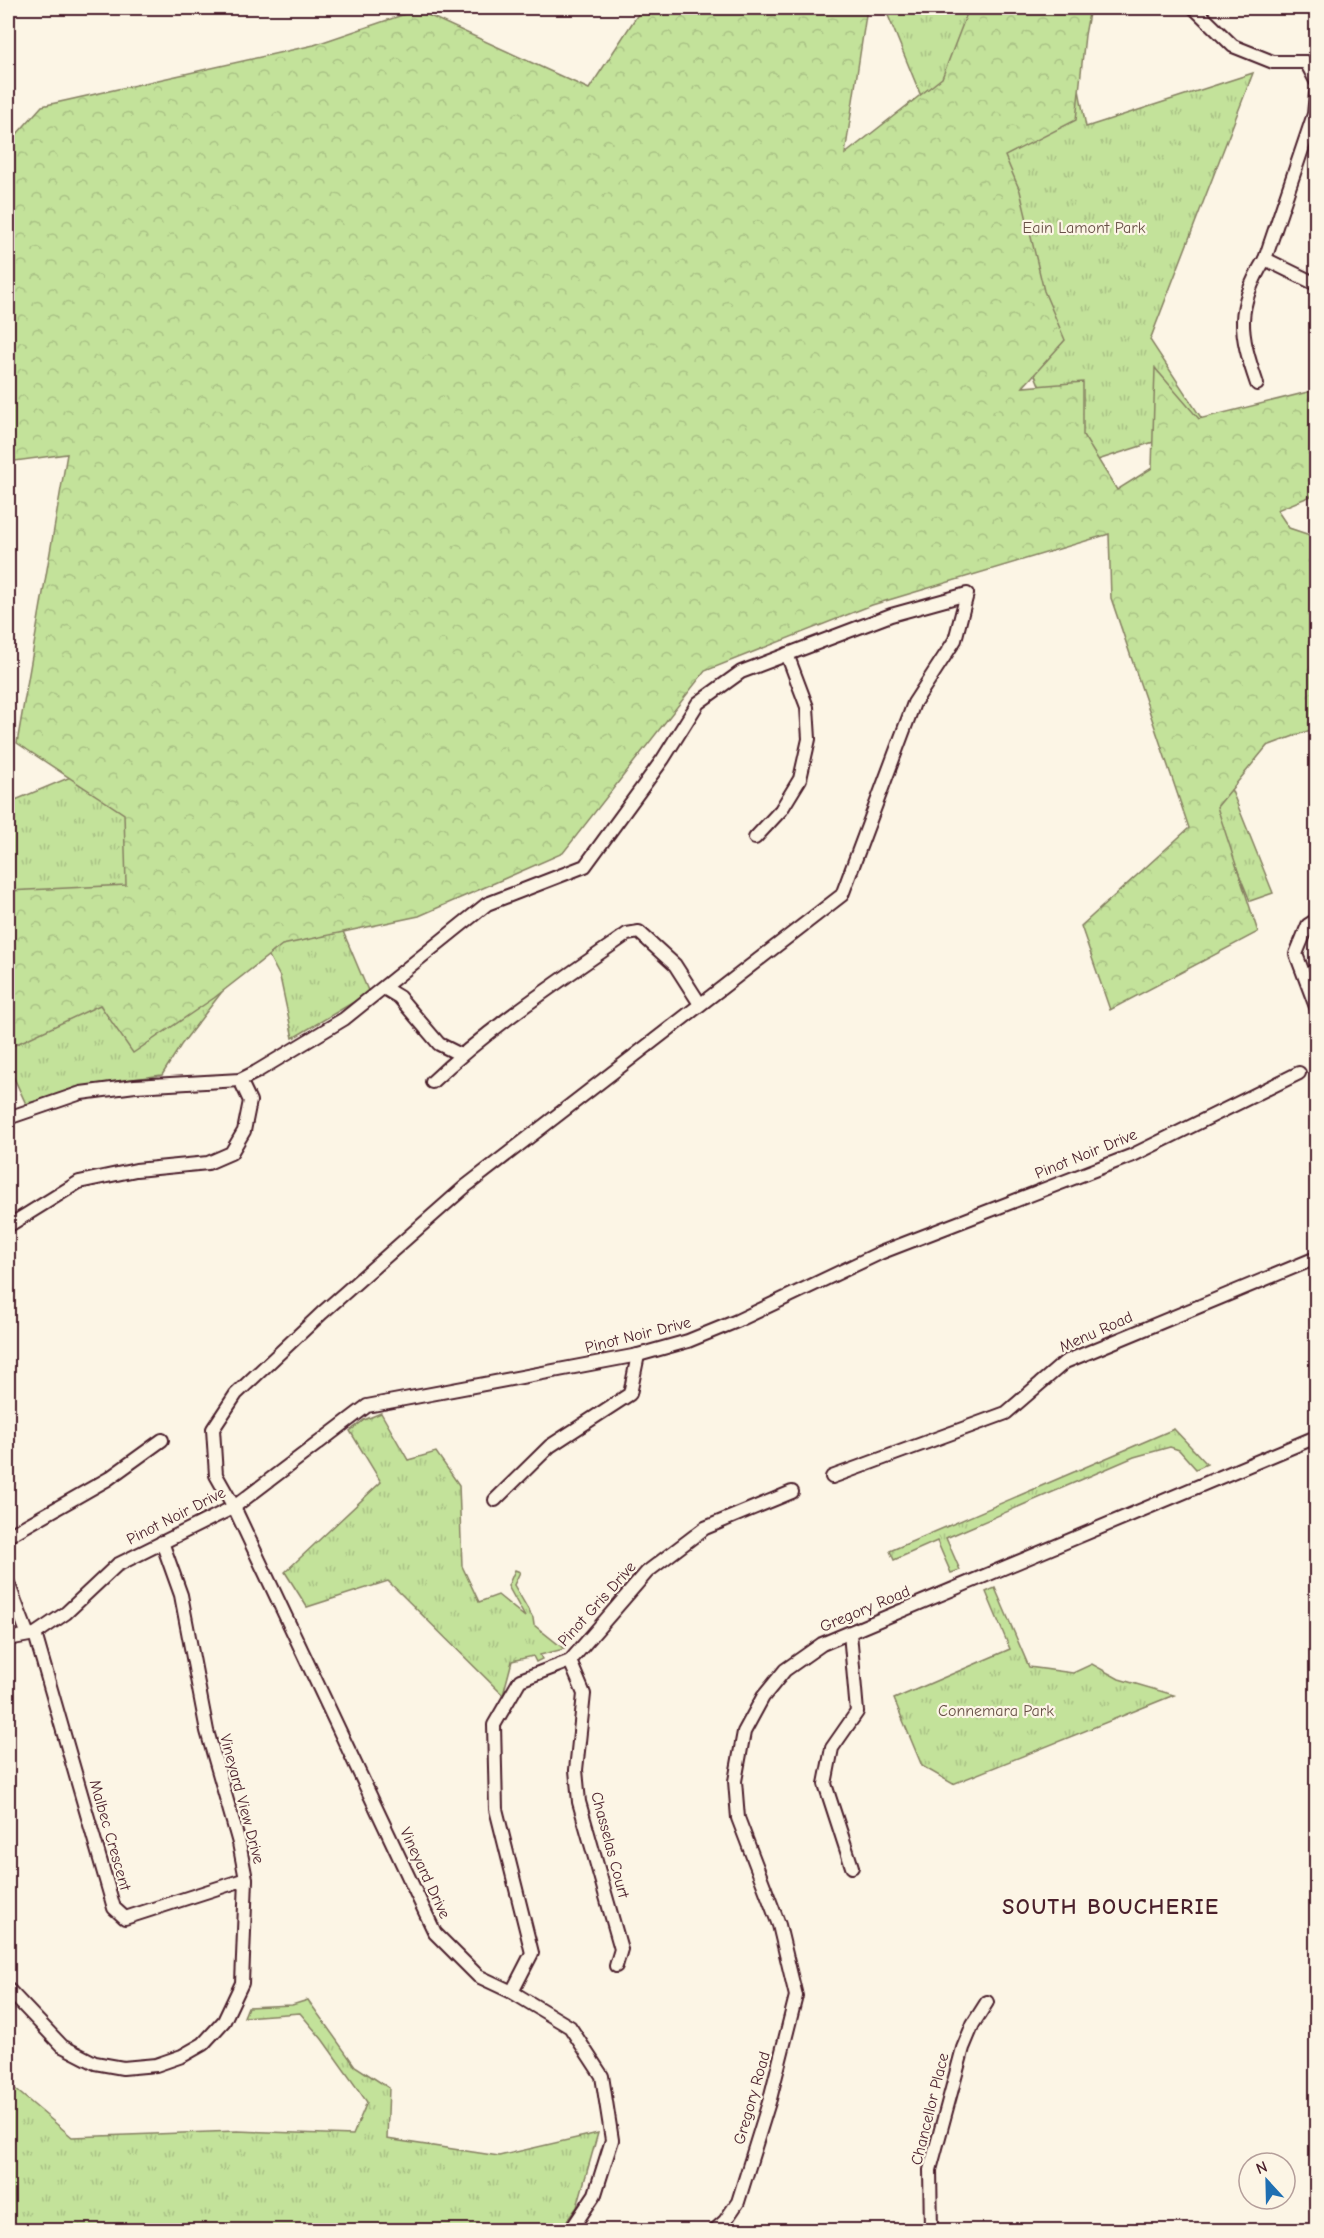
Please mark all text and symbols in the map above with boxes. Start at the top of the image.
park label: Eain Lamont Park [1023,219,1146,237]
street label: Pinot Noir Drive [1032,1125,1140,1183]
street label: Menu Road [1057,1308,1135,1356]
street label: Pinot Noir Drive [583,1313,693,1357]
street label: Pinot Noir Drive [124,1483,228,1549]
street label: Pinot Gris Drive [554,1558,640,1650]
street label: Gregory Road [817,1582,913,1636]
park label: Connemara Park [938,1702,1054,1720]
street label: Vineyard View Drive [216,1732,268,1866]
street label: Malbec Crescent [86,1778,135,1893]
street label: Chasselas Court [587,1790,633,1900]
street label: Vineyard Drive [396,1825,454,1921]
district label: SOUTH BOUCHERIE [1002,1894,1220,1920]
street label: Gregory Road [730,2049,774,2147]
street label: Chancellor Place [907,2051,953,2167]
north arrow [1237,2151,1297,2211]
text: N [1254,2158,1270,2178]

